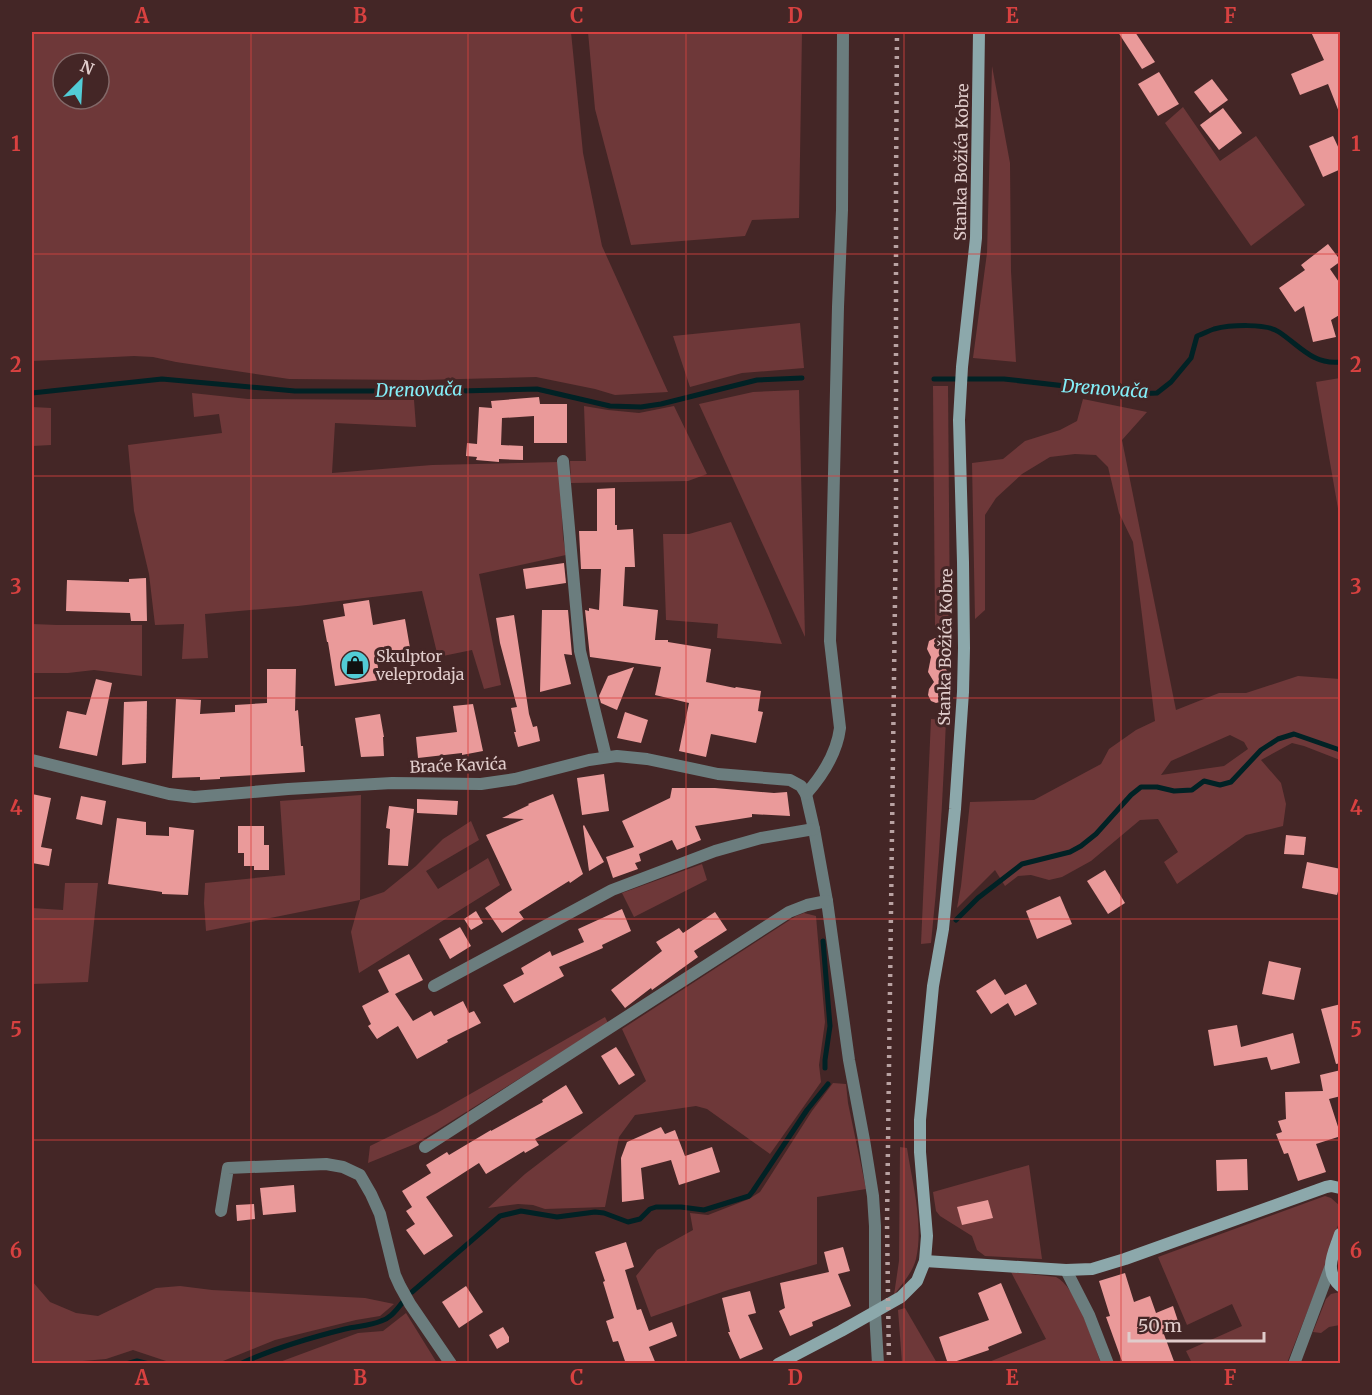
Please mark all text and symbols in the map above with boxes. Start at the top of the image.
text: A [134,3,150,28]
text: B [353,3,367,28]
text: C [570,3,584,28]
text: D [787,3,803,28]
text: E [1005,3,1019,28]
text: F [1224,3,1237,28]
north arrow [51,51,111,111]
text: N [77,56,97,79]
street label: Stanka Božića Kobre [950,83,972,241]
text: 1 [11,131,21,156]
text: 1 [1351,131,1361,156]
text: 2 [10,352,22,377]
text: 2 [1350,352,1362,377]
water label: Drenovača [1060,374,1149,403]
water label: Drenovača [374,377,463,402]
street label: Stanka Božića Kobre [934,568,956,726]
text: 3 [10,574,22,599]
text: 3 [1350,574,1362,599]
place label: Skulptor veleprodaja [375,646,465,684]
shop icon: Skulptor veleprodaja [339,649,371,681]
street label: Braće Kavića [409,753,507,777]
text: 4 [10,795,23,820]
text: 4 [1350,795,1363,820]
text: 5 [10,1017,22,1042]
text: 5 [1350,1017,1362,1042]
text: 6 [10,1238,22,1263]
text: 6 [1350,1238,1362,1263]
scale bar [1129,1305,1264,1343]
text: 50 m [1138,1314,1182,1337]
text: A [134,1365,150,1390]
text: B [353,1365,367,1390]
text: C [570,1365,584,1390]
text: D [787,1365,803,1390]
text: E [1005,1365,1019,1390]
text: F [1224,1365,1237,1390]

